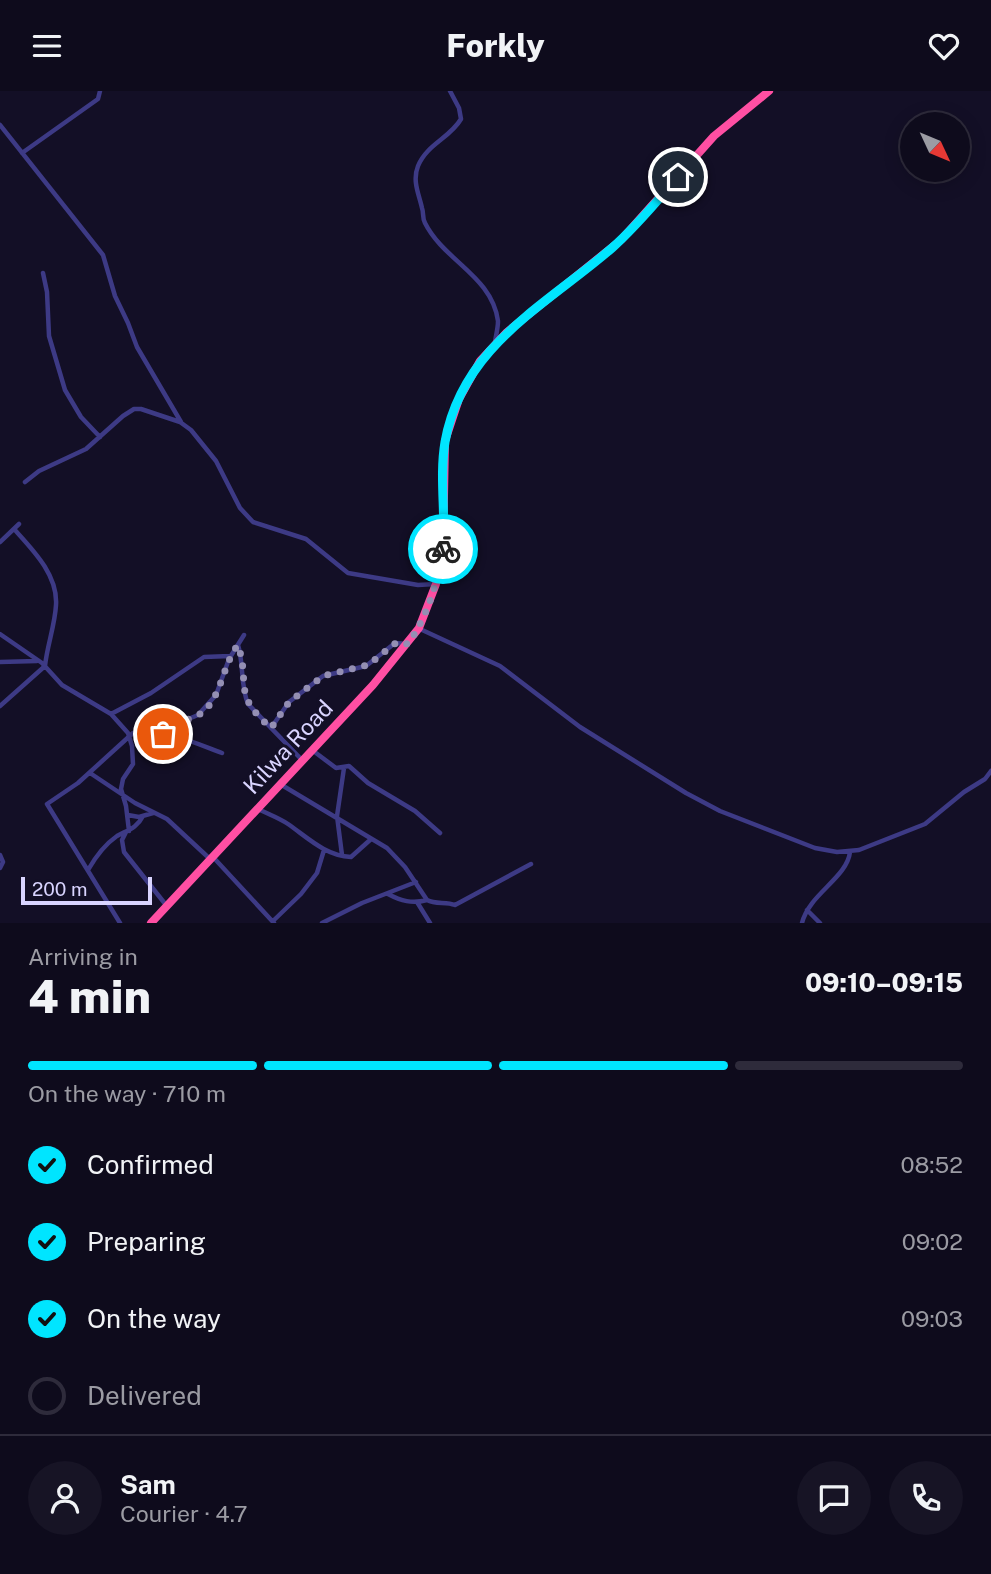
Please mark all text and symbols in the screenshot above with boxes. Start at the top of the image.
icon: menu [28,27,66,65]
text: Forkly [446,27,545,64]
icon: heart [925,27,963,65]
north arrow [900,112,970,182]
map controls [900,112,970,182]
pin [648,147,708,207]
icon: home [659,158,697,196]
courier [408,514,478,584]
icon: bike [424,530,462,568]
street label: Kilwa Road [237,694,338,799]
pin [133,704,193,764]
icon: bag [144,715,182,753]
scale bar [21,874,152,906]
text: 200 m [32,878,88,900]
text: Arriving in [28,943,138,970]
text: 09:10–09:15 [805,967,963,998]
text: 4 min [28,969,151,1023]
text: On the way · 710 m [28,1080,226,1107]
icon: check [28,1146,66,1184]
text: Confirmed [87,1149,214,1180]
text: 08:52 [901,1151,963,1178]
icon: check [28,1223,66,1261]
text: Preparing [87,1226,206,1257]
text: 09:02 [902,1228,963,1255]
icon: check [28,1300,66,1338]
text: On the way [87,1303,221,1334]
text: 09:03 [901,1305,963,1332]
text: Delivered [87,1380,202,1411]
button: person [28,1461,102,1535]
button: chat [797,1461,871,1535]
button: phone [889,1461,963,1535]
text: Sam [120,1469,176,1500]
text: Courier · 4.7 [120,1500,248,1527]

